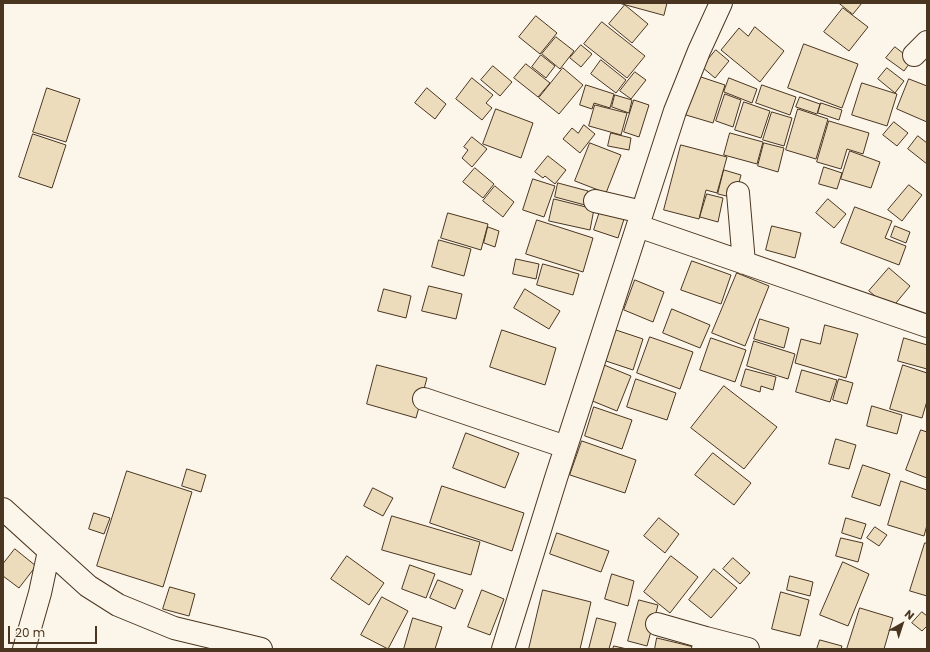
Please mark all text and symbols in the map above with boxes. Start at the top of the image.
north arrow [882,604,922,644]
text: N [901,606,918,623]
scale bar [10,618,99,644]
text: 20 m [15,624,45,641]

